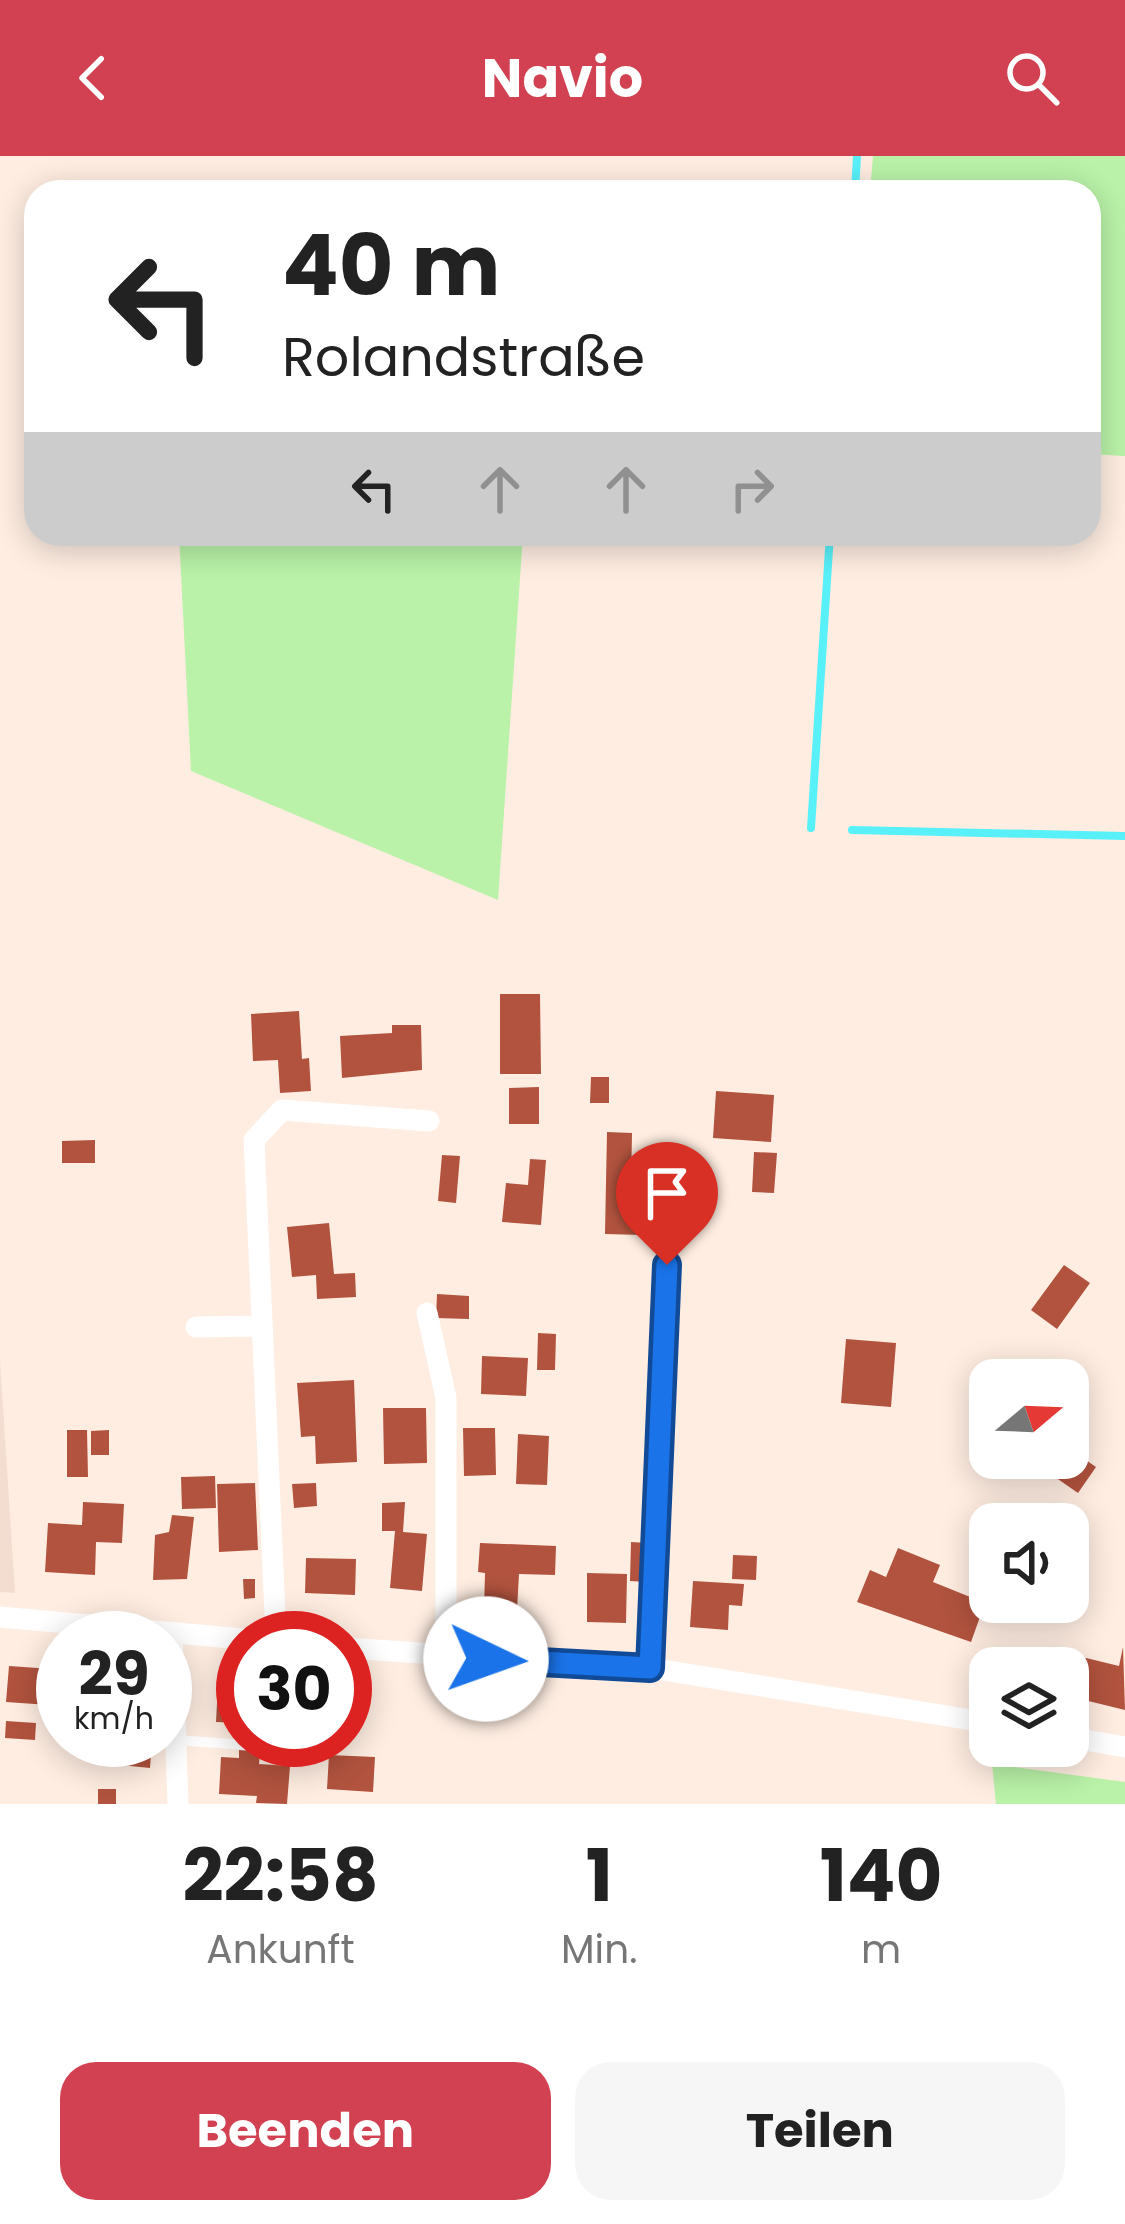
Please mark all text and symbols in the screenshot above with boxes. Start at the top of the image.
text: Navio [482,40,643,116]
icon: back [60,45,126,111]
icon: search [999,45,1065,111]
text: 40 m [282,207,500,324]
icon: left [84,228,240,384]
text: Rolandstraße [282,319,645,395]
icon: left [341,456,407,522]
icon: ahead [467,456,533,522]
icon: ahead [593,456,659,522]
icon: right [719,456,785,522]
pin [616,1142,718,1265]
icon: arrive [634,1160,700,1226]
north arrow [969,1359,1089,1479]
map controls [969,1359,1089,1767]
button: sound [969,1503,1089,1623]
position arrow [423,1596,549,1722]
speed limit sign: 30 [216,1611,372,1767]
text: 29 [78,1632,150,1716]
button: layers [969,1647,1089,1767]
text: km/h [74,1697,154,1740]
text: 22:58 [182,1825,379,1926]
text: 1 [586,1825,613,1926]
text: 140 [820,1825,943,1926]
text: Ankunft [206,1922,355,1977]
text: Min. [561,1922,637,1977]
text: m [861,1922,901,1977]
button: Beenden [60,2062,551,2200]
button: Teilen [575,2062,1065,2200]

